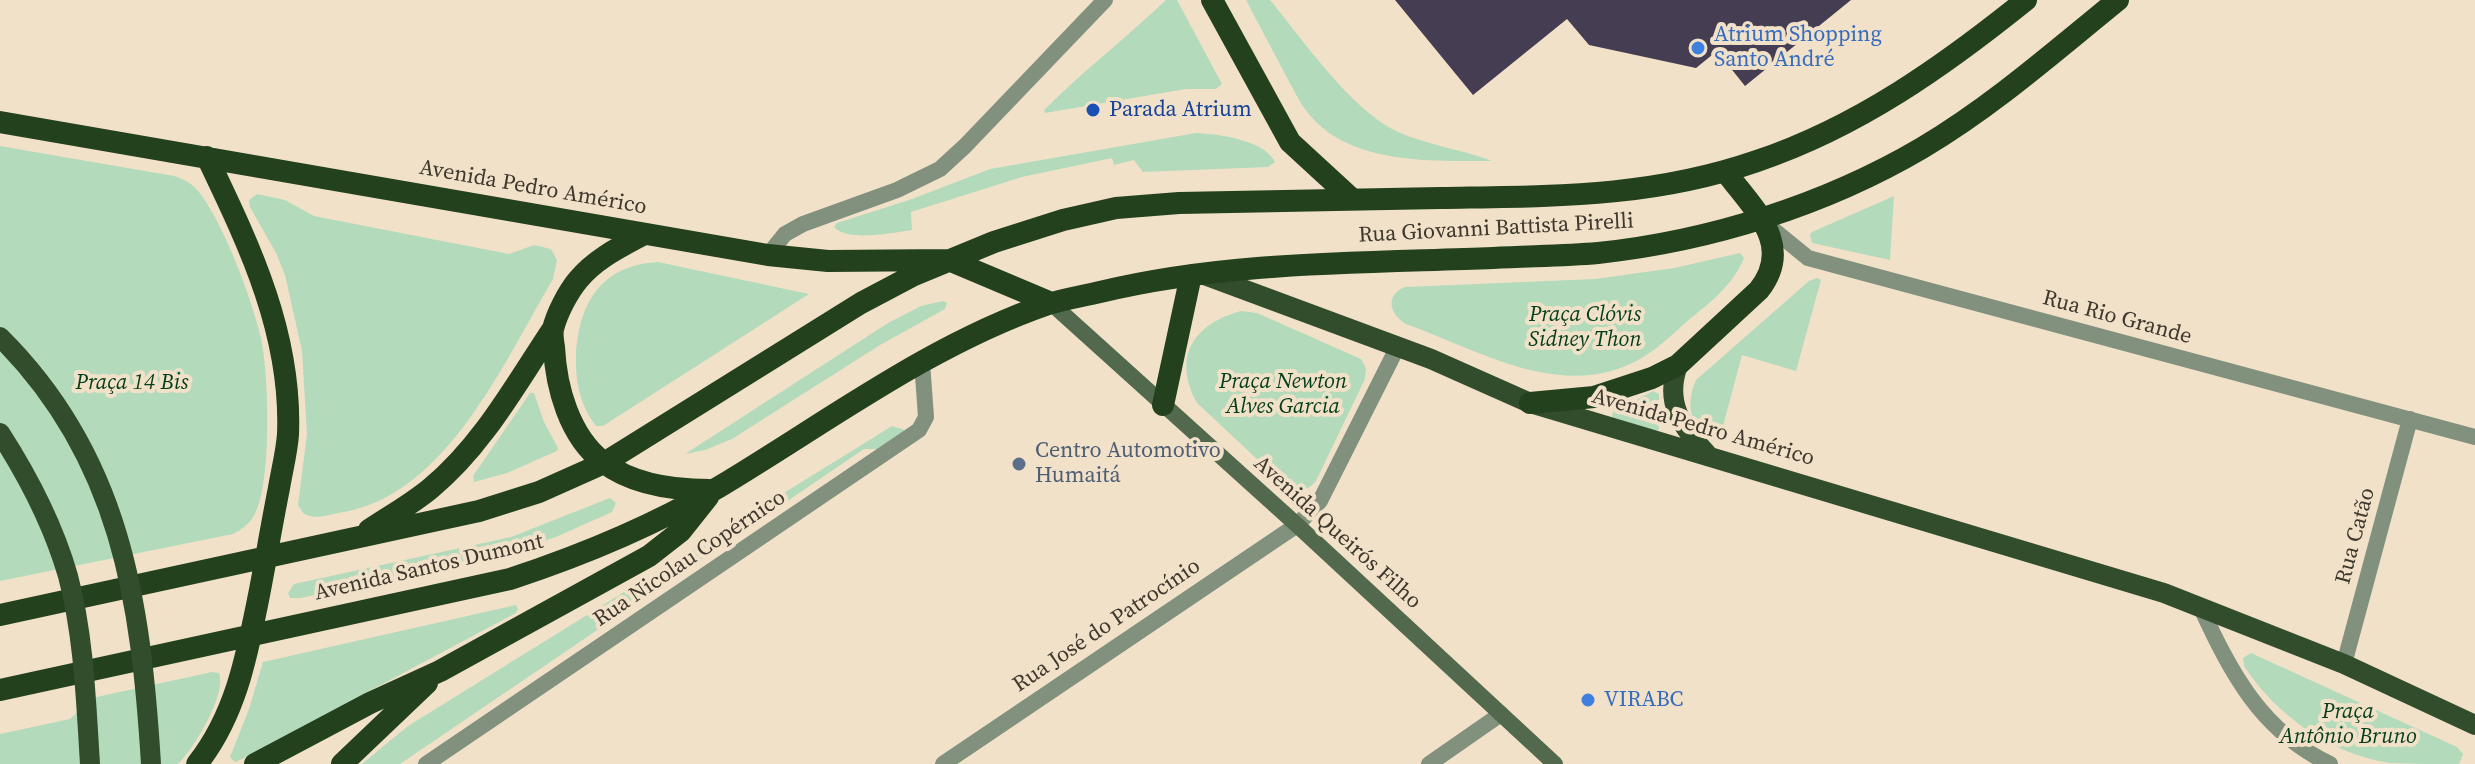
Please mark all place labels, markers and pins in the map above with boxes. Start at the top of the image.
place label: Atrium Shopping Santo André [1714,22,1882,74]
marker: Atrium Shopping Santo André [1689,39,1707,57]
place label: Parada Atrium [1109,97,1252,123]
marker: Parada Atrium [1084,101,1102,119]
place label: Centro Automotivo Humaitá [1035,438,1221,490]
marker: Centro Automotivo Humaitá [1010,455,1028,473]
place label: VIRABC [1604,687,1683,713]
marker: VIRABC [1579,691,1597,709]

